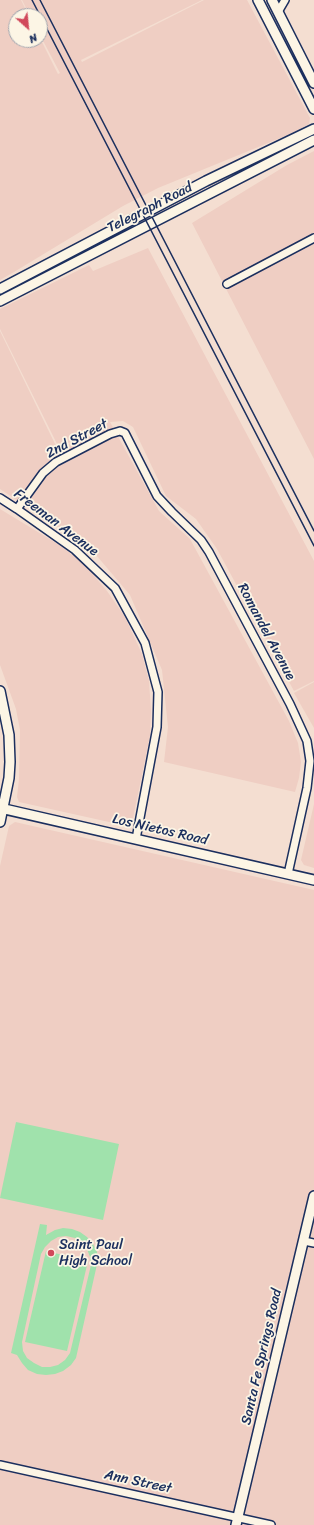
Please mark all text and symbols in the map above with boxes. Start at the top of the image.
north arrow [8,8,48,48]
text: N [26,28,41,48]
street label: Telegraph Road [105,179,195,237]
street label: 2nd Street [43,416,111,462]
street label: Freeman Avenue [10,486,102,560]
street label: Romandel Avenue [233,581,299,683]
street label: Los Nietos Road [111,811,209,849]
place label: Saint Paul High School [59,1237,132,1270]
marker: Saint Paul High School [46,1248,56,1258]
street label: Santa Fe Springs Road [238,1287,286,1427]
street label: Ann Street [103,1467,173,1497]

